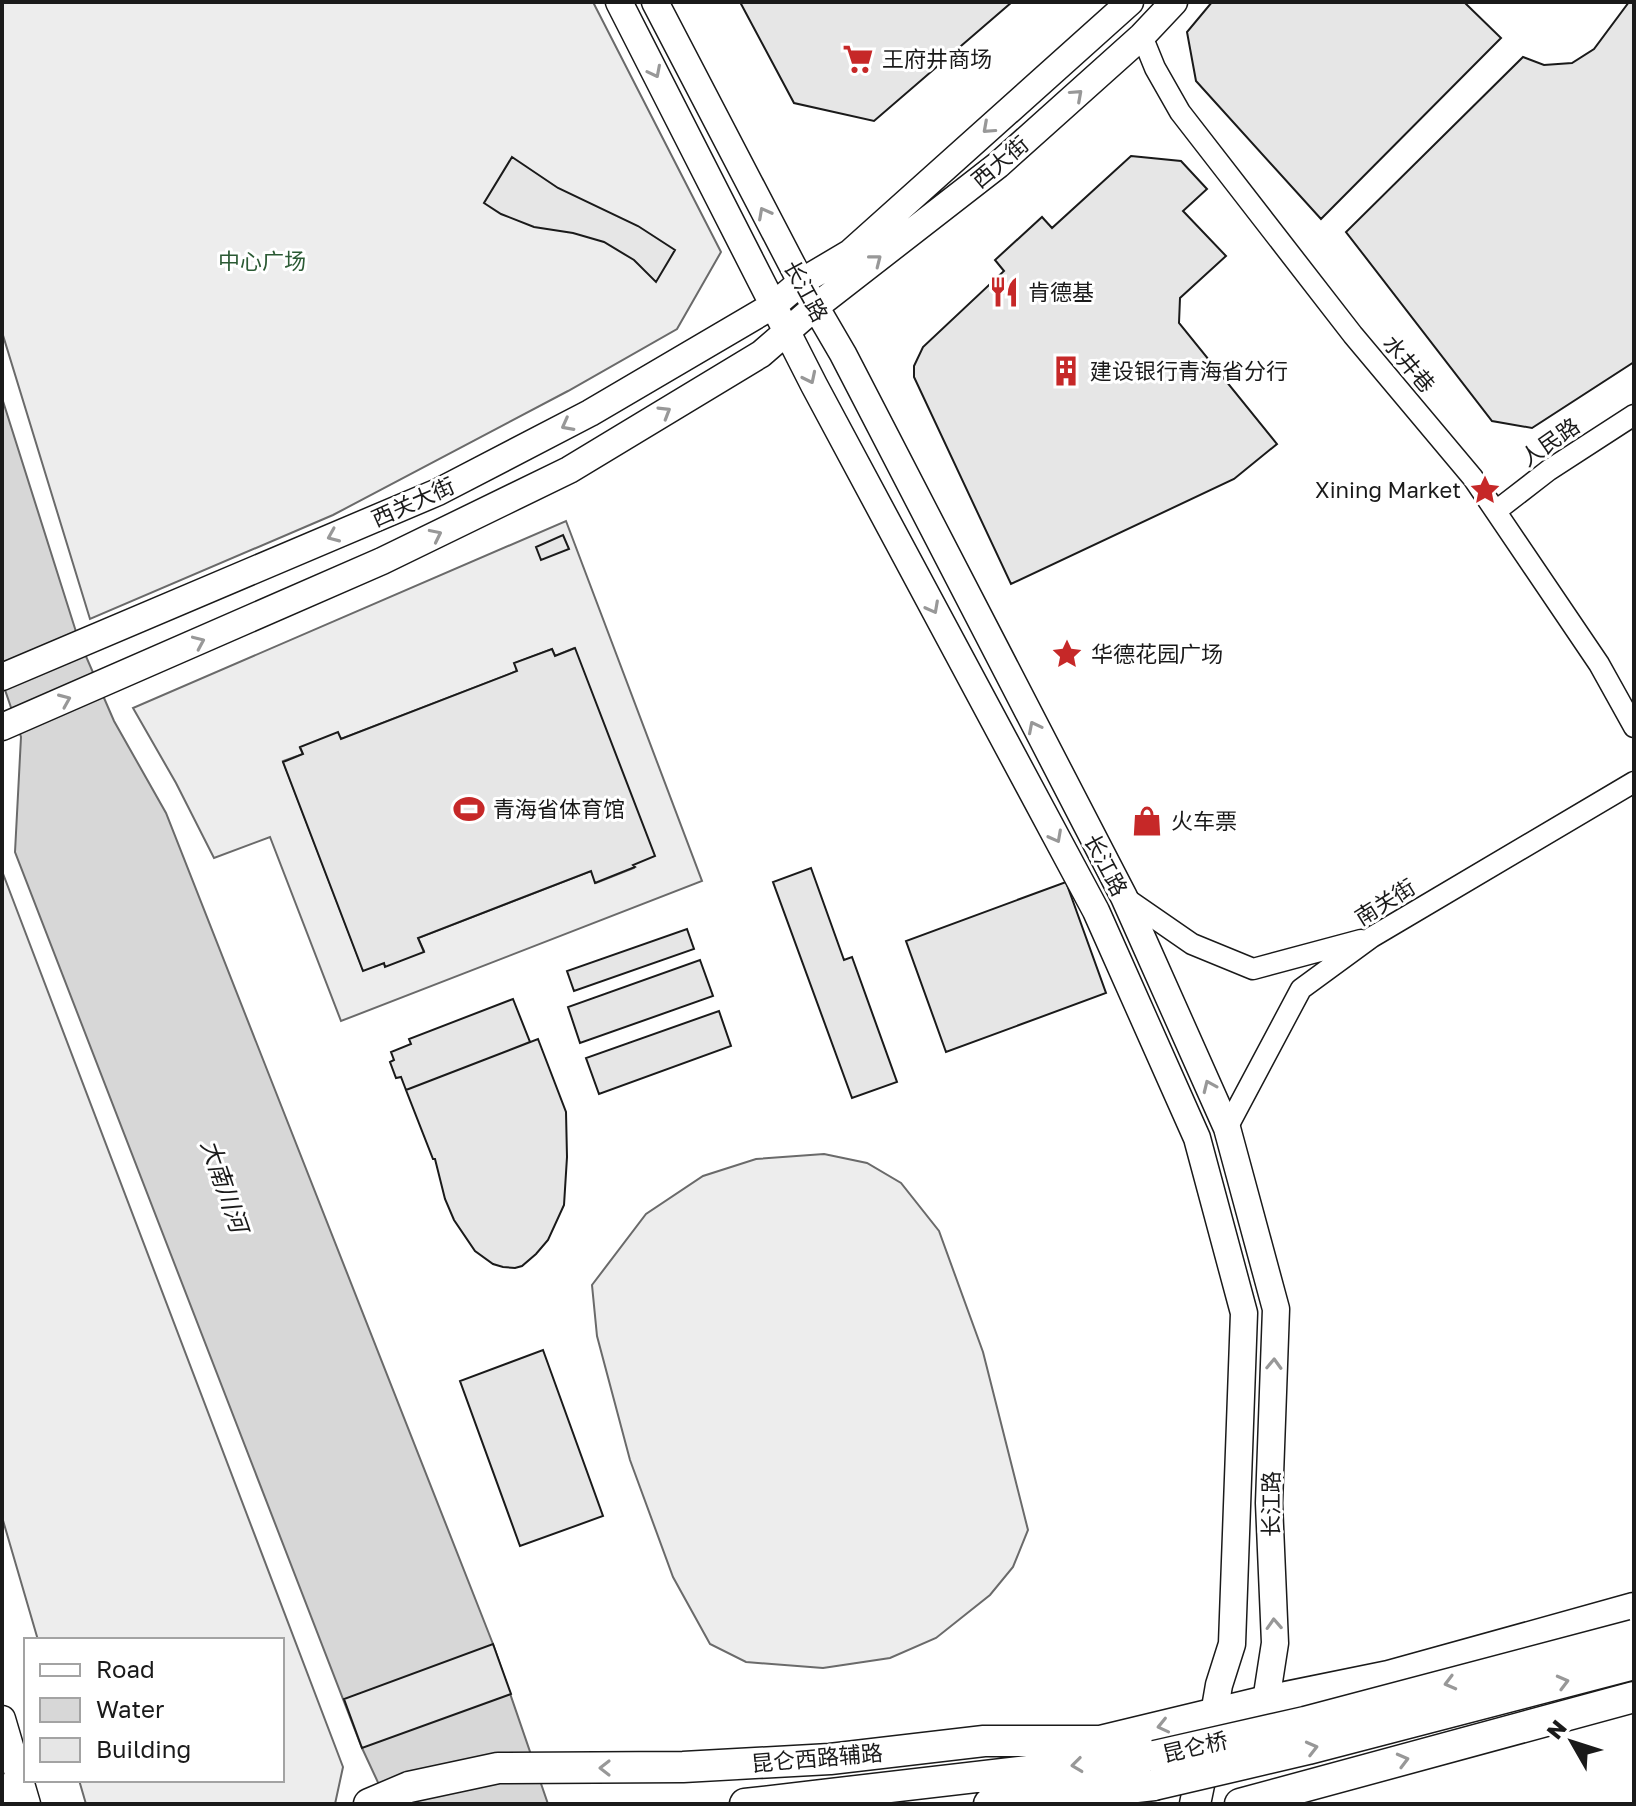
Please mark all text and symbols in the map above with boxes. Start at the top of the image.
supermarket icon: 王府井商场 [841,42,875,76]
place label: 王府井商场 [882,45,992,72]
one-way arrow [645,63,660,78]
one-way arrow [1067,90,1082,104]
one-way arrow [983,119,997,134]
street label: 西大街 [966,130,1034,193]
one-way arrow [759,207,774,222]
park label: 中心广场 [218,247,306,274]
street label: 长江路 [779,255,834,326]
one-way arrow [867,256,882,270]
restaurant icon: 肯德基 [987,275,1021,309]
place label: 肯德基 [1028,278,1094,305]
street label: 水井巷 [1378,330,1441,398]
building icon: 建设银行青海省分行 [1049,354,1083,388]
place label: 建设银行青海省分行 [1090,357,1288,384]
one-way arrow [801,370,816,385]
one-way arrow [656,406,671,421]
street label: 人民路 [1515,412,1584,472]
one-way arrow [561,415,576,430]
street label: 西关大街 [367,471,458,532]
place icon: Xining Market [1468,473,1502,507]
place label: Xining Market [1315,476,1461,503]
one-way arrow [327,527,341,543]
one-way arrow [428,529,442,545]
one-way arrow [923,599,938,614]
one-way arrow [191,635,205,651]
place icon: 华德花园广场 [1050,637,1084,671]
place label: 华德花园广场 [1091,640,1223,667]
one-way arrow [57,693,71,709]
one-way arrow [1029,720,1044,735]
sports icon: 青海省体育馆 [452,792,486,826]
place label: 青海省体育馆 [493,795,625,822]
shop icon: 火车票 [1130,804,1164,838]
place label: 火车票 [1171,807,1237,834]
one-way arrow [1046,828,1061,843]
street label: 长江路 [1079,829,1134,900]
street label: 南关街 [1350,873,1420,931]
one-way arrow [1203,1080,1219,1095]
water label: 大南川河 [196,1135,256,1239]
one-way arrow [1265,1357,1282,1370]
street label: 长江路 [1257,1471,1284,1537]
one-way arrow [1266,1617,1283,1630]
legend [24,1638,284,1782]
text: Road [96,1654,155,1683]
one-way arrow [1444,1674,1458,1691]
one-way arrow [1556,1675,1570,1692]
text: Water [96,1694,164,1723]
north arrow [1532,1702,1612,1782]
text: N [1540,1714,1572,1744]
one-way arrow [1156,1717,1170,1734]
street label: 昆仑桥 [1160,1726,1230,1767]
text: Building [96,1734,191,1763]
street label: 昆仑西路辅路 [750,1738,884,1777]
one-way arrow [1304,1741,1318,1758]
one-way arrow [1395,1753,1409,1769]
one-way arrow [1070,1757,1083,1774]
one-way arrow [598,1759,611,1777]

